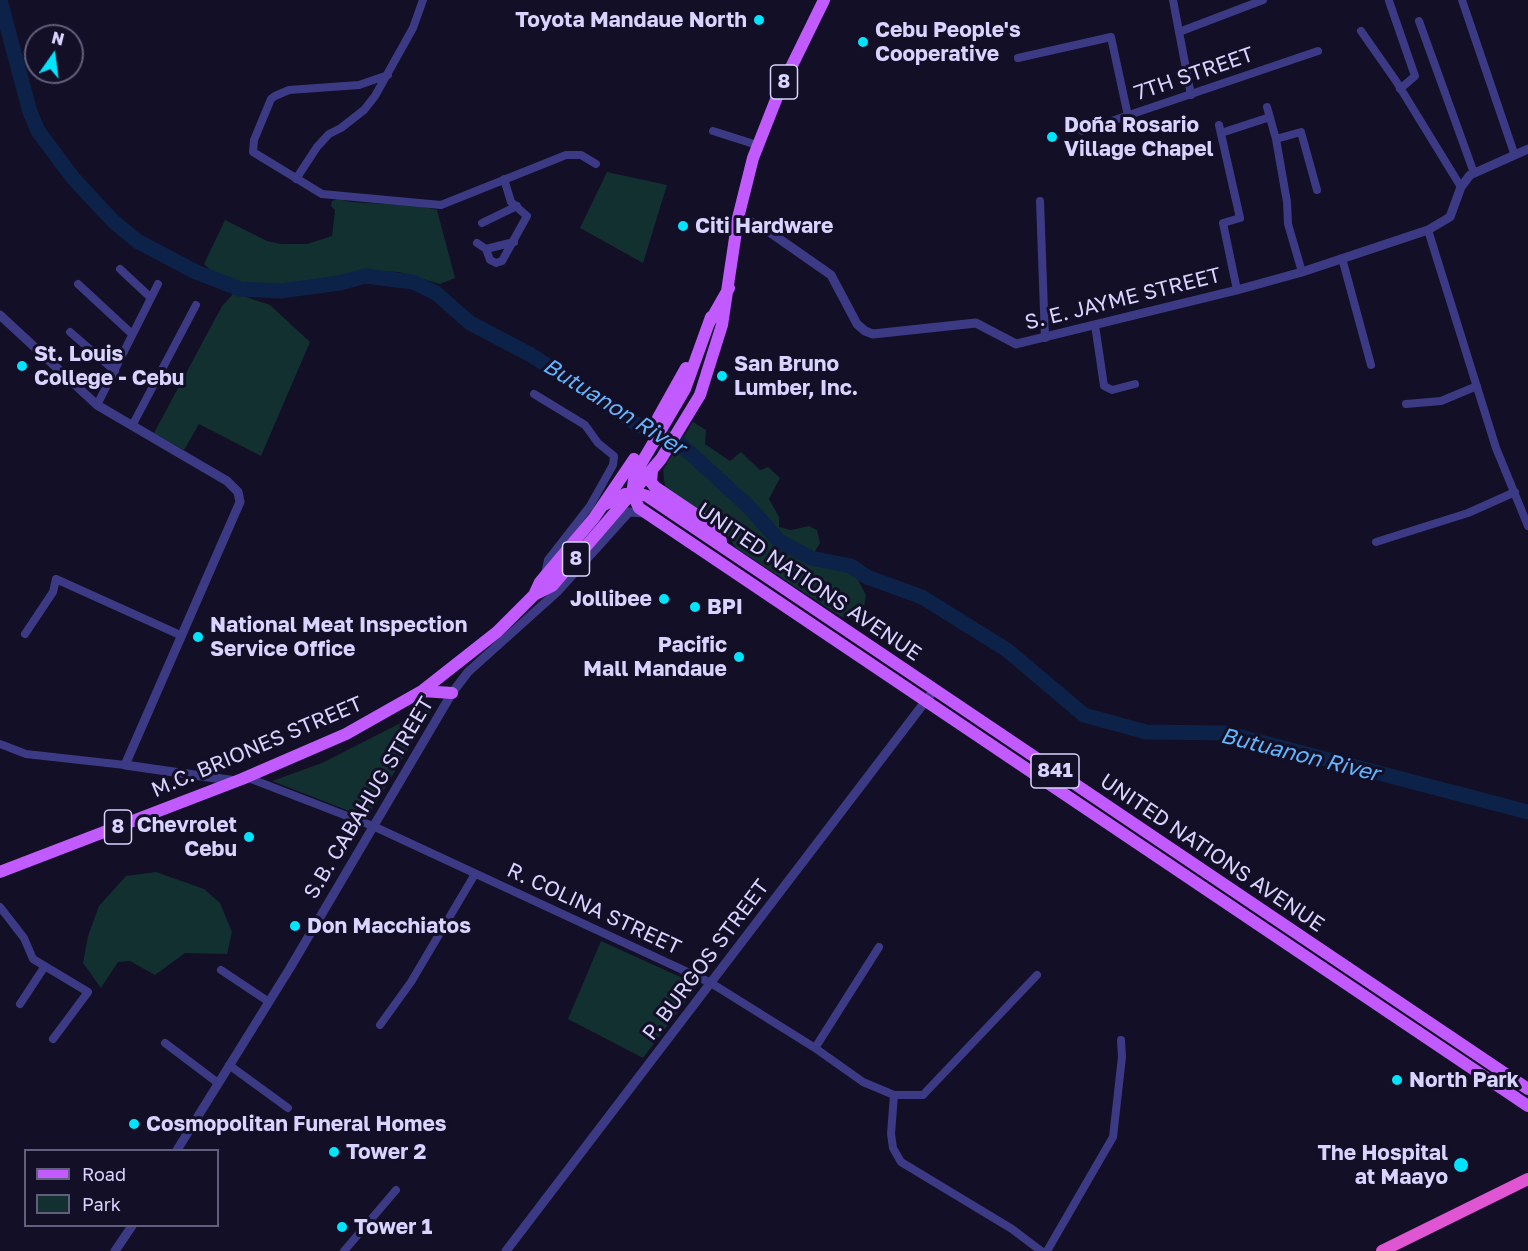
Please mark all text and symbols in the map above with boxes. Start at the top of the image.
place label: Toyota Mandaue North [515,7,747,33]
marker: Toyota Mandaue North [752,13,766,27]
place label: Cebu People's Cooperative [875,17,1021,67]
north arrow [24,24,84,84]
text: N [50,27,66,50]
marker: Cebu People's Cooperative [856,35,870,49]
street label: 7TH STREET [1131,42,1257,106]
road number: 8 [770,65,798,99]
place label: Doña Rosario Village Chapel [1064,112,1214,162]
marker: Doña Rosario Village Chapel [1045,130,1059,144]
place label: Citi Hardware [695,213,833,239]
marker: Citi Hardware [676,219,690,233]
street label: S. E. JAYME STREET [1022,262,1224,336]
place label: St. Louis College - Cebu [34,341,184,391]
place label: San Bruno Lumber, Inc. [734,351,858,401]
water label: Butuanon River [538,353,690,461]
marker: St. Louis College - Cebu [15,359,29,373]
marker: San Bruno Lumber, Inc. [715,369,729,383]
street label: UNITED NATIONS AVENUE [692,497,926,667]
road number: 8 [562,542,590,576]
place label: Jollibee [570,586,652,612]
marker: Jollibee [657,592,671,606]
place label: BPI [707,594,743,620]
marker: BPI [688,600,702,614]
place label: National Meat Inspection Service Office [210,612,467,662]
marker: National Meat Inspection Service Office [191,630,205,644]
place label: Pacific Mall Mandaue [583,632,727,682]
marker: Pacific Mall Mandaue [732,650,746,664]
street label: M.C. BRIONES STREET [148,691,366,803]
street label: S.B. CABAHUG STREET [299,692,439,904]
water label: Butuanon River [1218,723,1382,787]
road number: 841 [1031,754,1079,788]
street label: UNITED NATIONS AVENUE [1095,768,1329,938]
road number: 8 [104,810,132,844]
place label: Chevrolet Cebu [137,812,237,862]
marker: Chevrolet Cebu [242,830,256,844]
street label: R. COLINA STREET [503,858,685,960]
street label: P. BURGOS STREET [637,875,775,1045]
place label: Don Macchiatos [307,913,471,939]
marker: Don Macchiatos [288,919,302,933]
place label: North Park [1409,1067,1519,1093]
marker: North Park [1390,1073,1404,1087]
place label: Cosmopolitan Funeral Homes [146,1111,447,1137]
marker: Cosmopolitan Funeral Homes [127,1117,141,1131]
place label: Tower 2 [346,1139,426,1165]
place label: The Hospital at Maayo [1317,1140,1448,1190]
marker: Tower 2 [327,1145,341,1159]
legend [24,1149,219,1227]
marker: The Hospital at Maayo [1452,1156,1470,1174]
text: Road [82,1163,126,1185]
text: Park [82,1193,121,1215]
place label: Tower 1 [354,1214,432,1240]
marker: Tower 1 [335,1220,349,1234]

